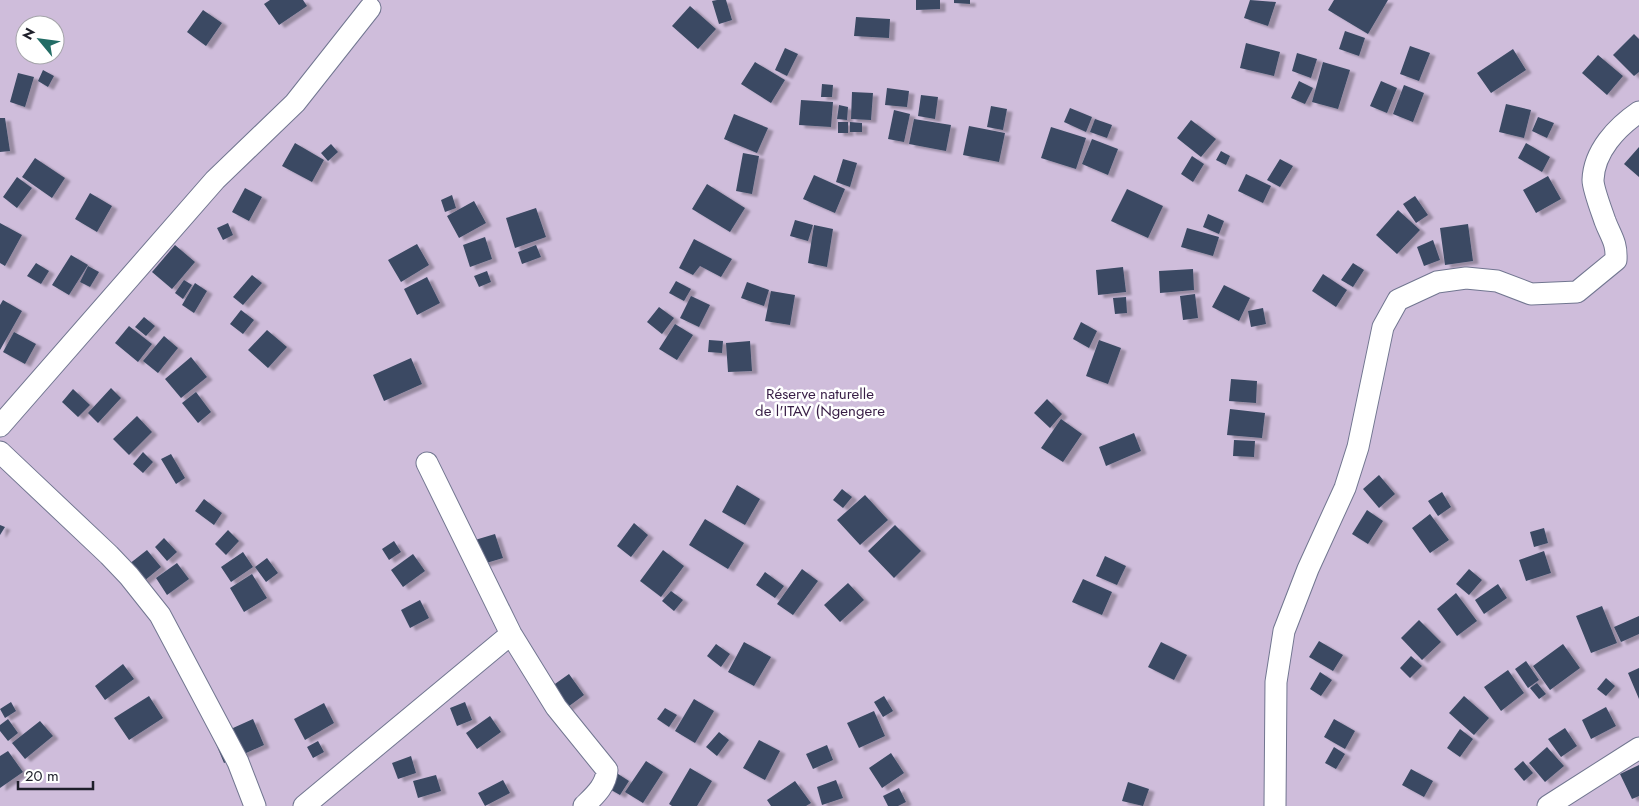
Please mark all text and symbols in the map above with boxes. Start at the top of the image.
north arrow [15,15,65,65]
text: N [17,24,40,43]
park label: Réserve naturelle de l'ITAV (Ngengere [755,383,885,422]
scale bar [18,758,92,790]
text: 20 m [25,765,59,787]

